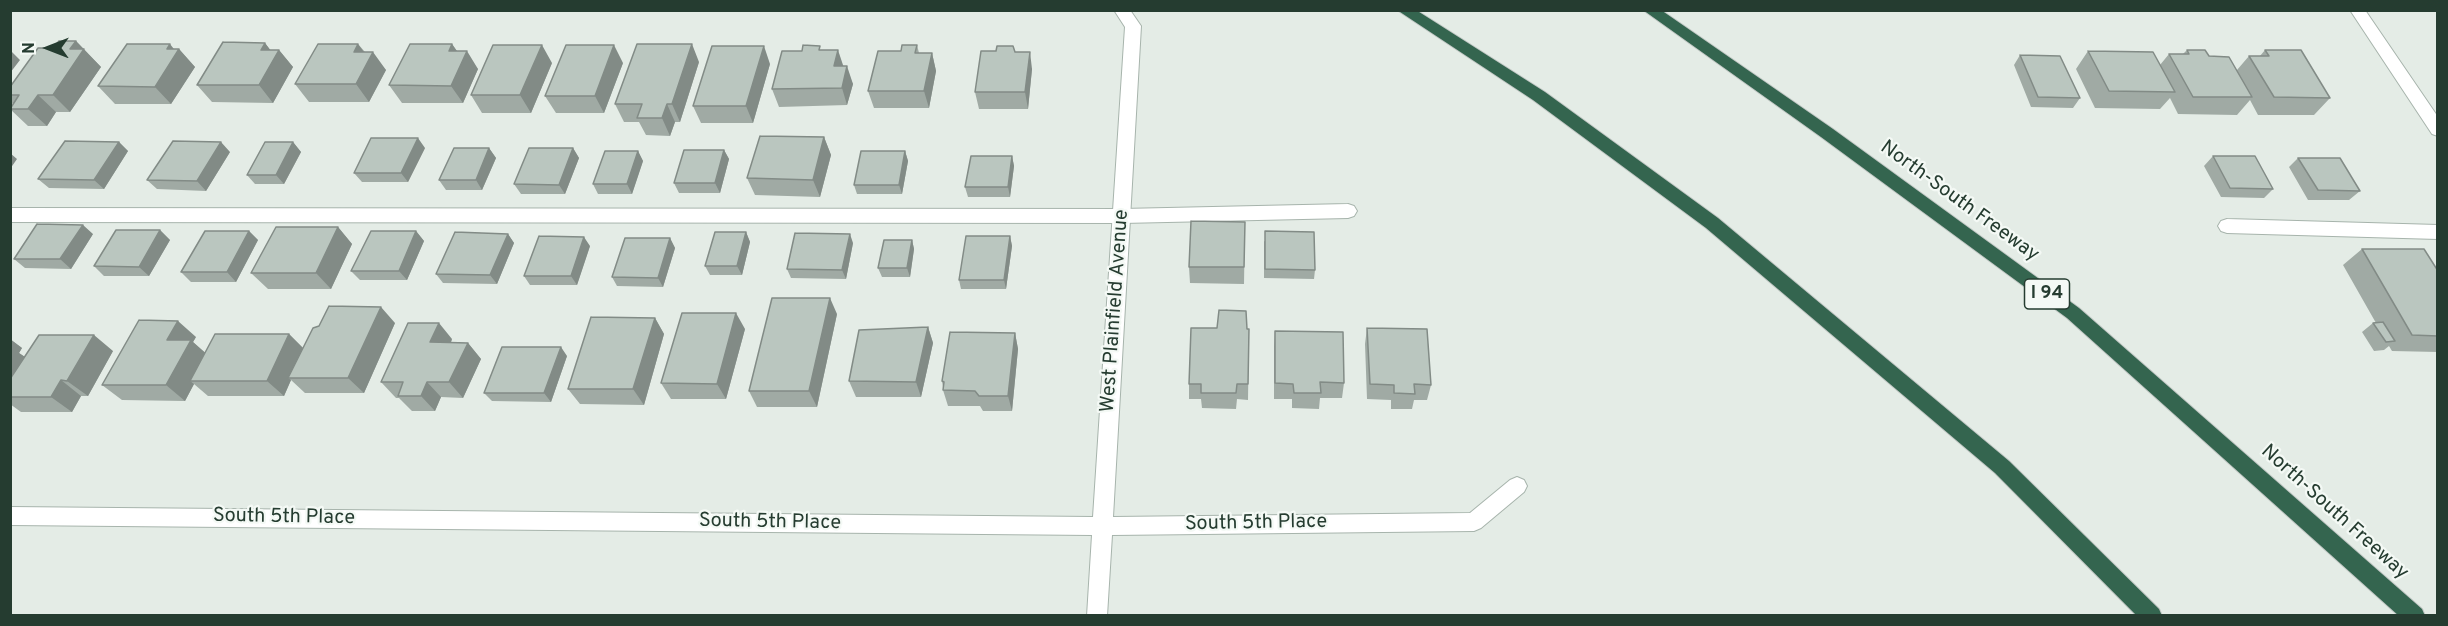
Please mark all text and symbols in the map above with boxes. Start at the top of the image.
north arrow [18,18,78,78]
text: N [20,42,40,54]
street label: North-South Freeway [1875,136,2043,268]
street label: West Plainfield Avenue [1097,209,1135,413]
road number: I 94 [2024,279,2070,309]
street label: North-South Freeway [2255,440,2413,586]
street label: South 5th Place [213,505,355,531]
street label: South 5th Place [699,510,841,536]
street label: South 5th Place [1185,511,1327,537]

